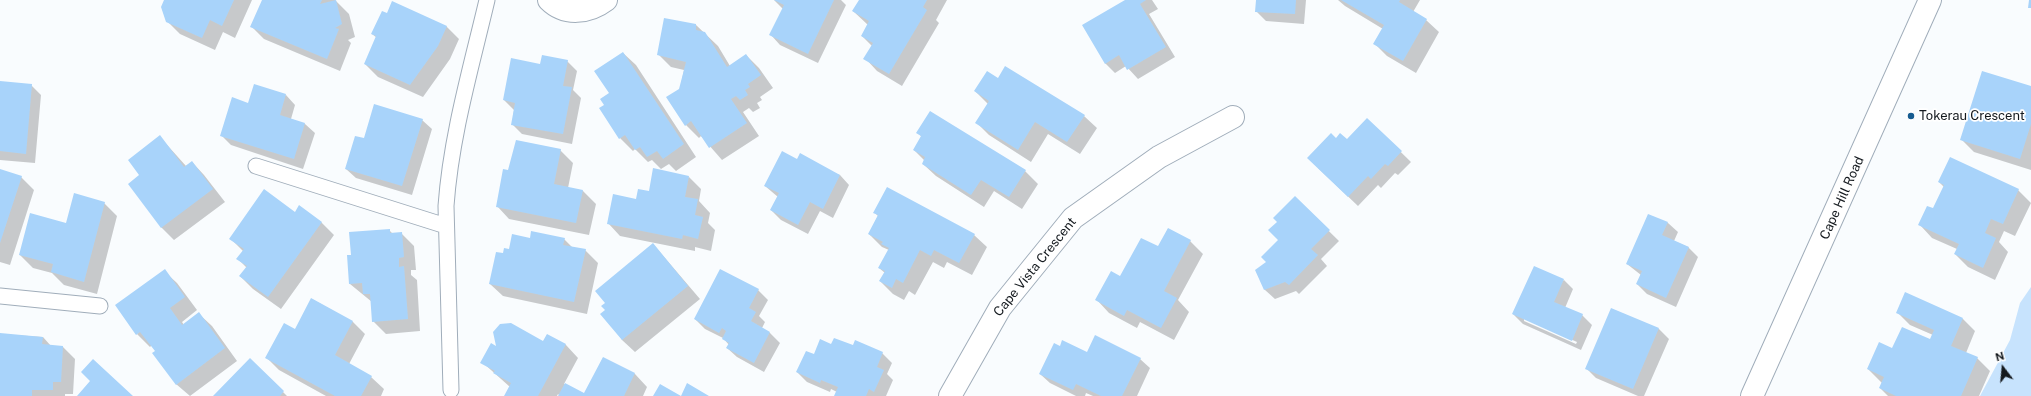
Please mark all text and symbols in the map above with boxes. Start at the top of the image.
place label: Tokerau Crescent [1919,108,2025,124]
marker: Tokerau Crescent [1906,111,1916,121]
street label: Cape Hill Road [1817,154,1867,242]
street label: Cape Vista Crescent [990,214,1080,320]
north arrow [1983,348,2023,388]
text: N [1994,350,2005,363]

